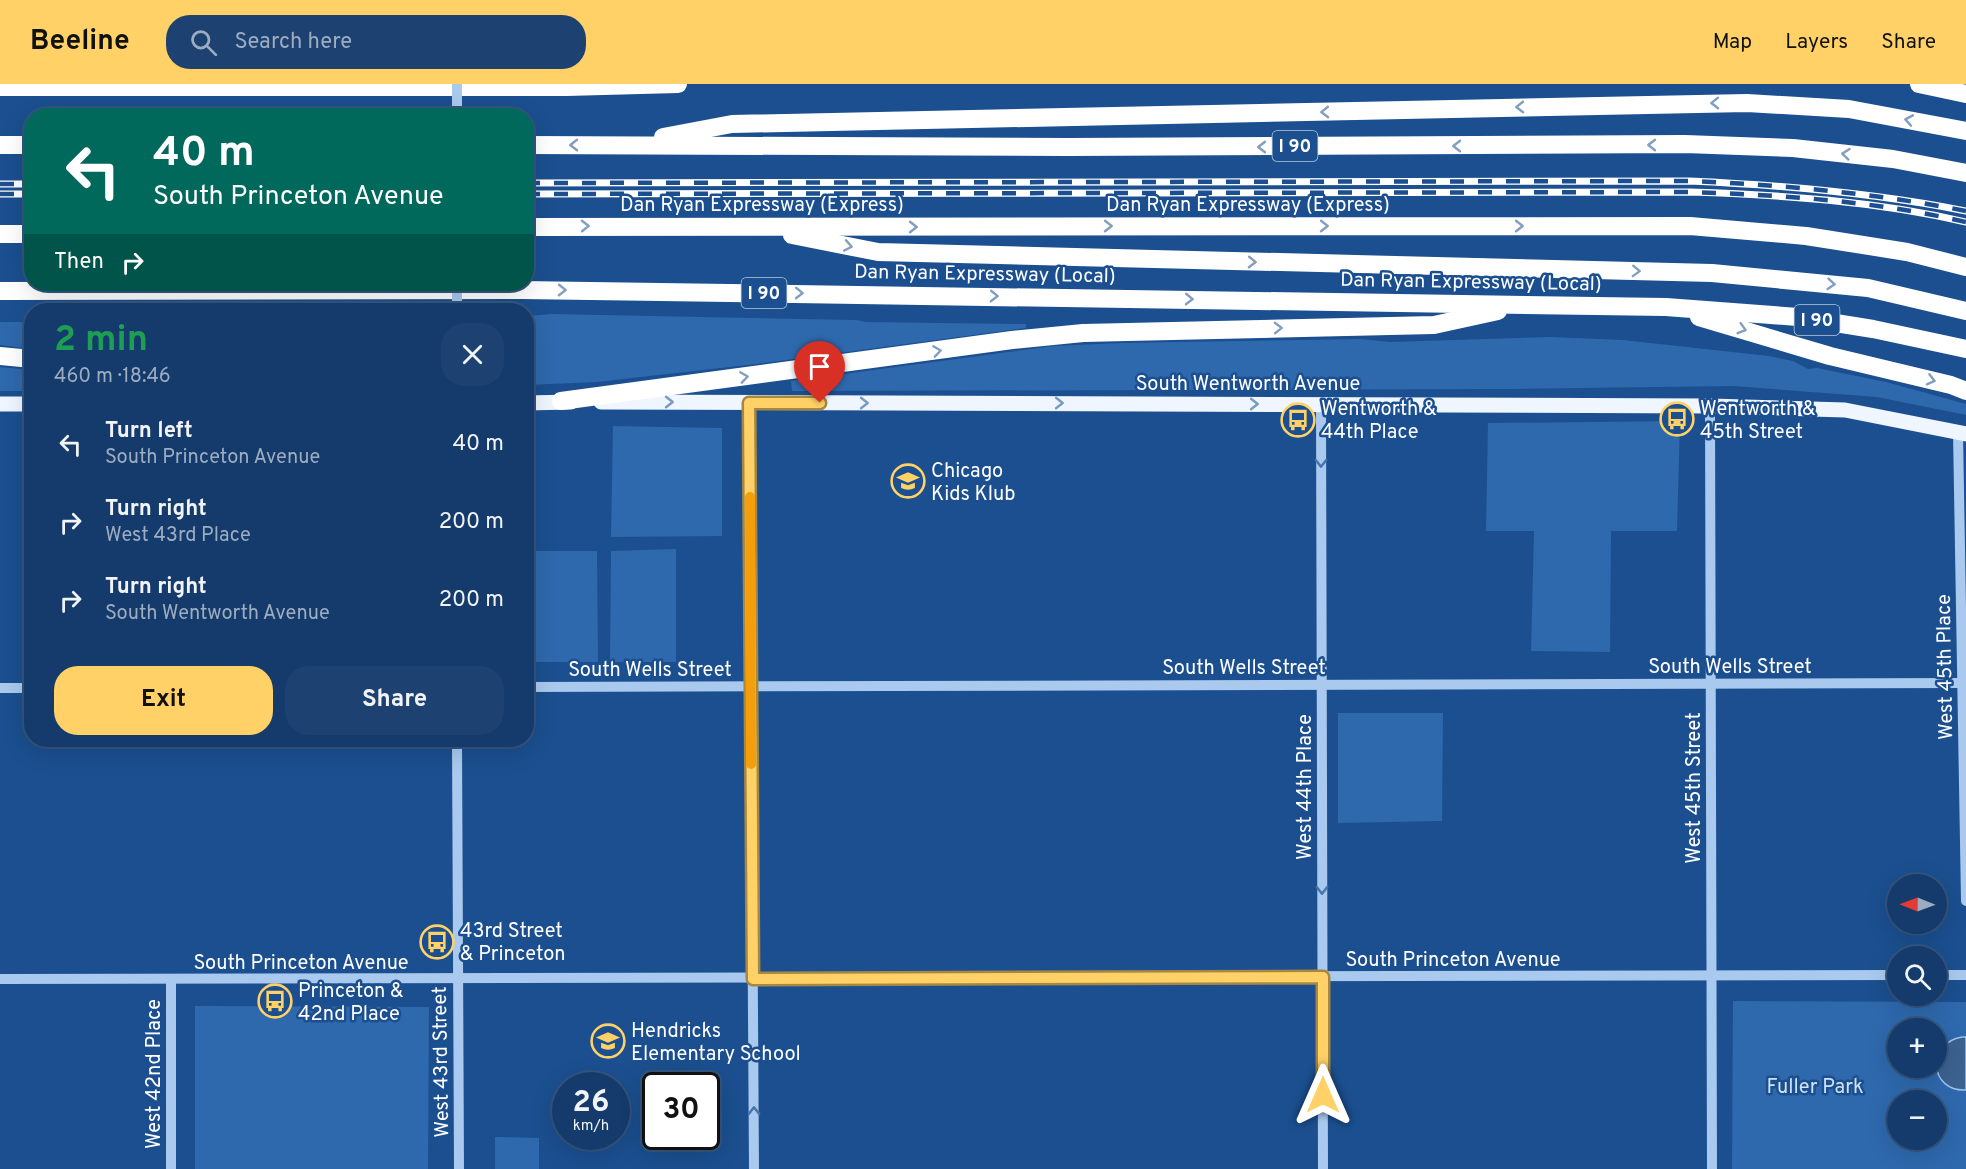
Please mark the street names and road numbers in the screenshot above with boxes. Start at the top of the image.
road number: I 90 [1272,131,1318,161]
street label: Dan Ryan Expressway (Express) [620,193,904,219]
street label: Dan Ryan Expressway (Express) [1106,193,1390,219]
street label: Dan Ryan Expressway (Local) [854,260,1116,290]
street label: Dan Ryan Expressway (Local) [1340,268,1602,298]
road number: I 90 [742,278,786,308]
road number: I 90 [1794,305,1840,335]
street label: South Wentworth Avenue [1136,372,1360,398]
street label: West 45th Place [1932,594,1960,740]
street label: South Wells Street [1648,655,1812,681]
street label: South Wells Street [1162,656,1326,682]
street label: South Wells Street [568,658,732,684]
street label: West 45th Street [1682,712,1708,864]
street label: West 44th Place [1293,714,1319,860]
street label: South Princeton Avenue [1345,948,1561,974]
street label: South Princeton Avenue [193,951,409,977]
street label: West 43rd Street [428,986,456,1138]
street label: West 42nd Place [142,999,168,1149]

